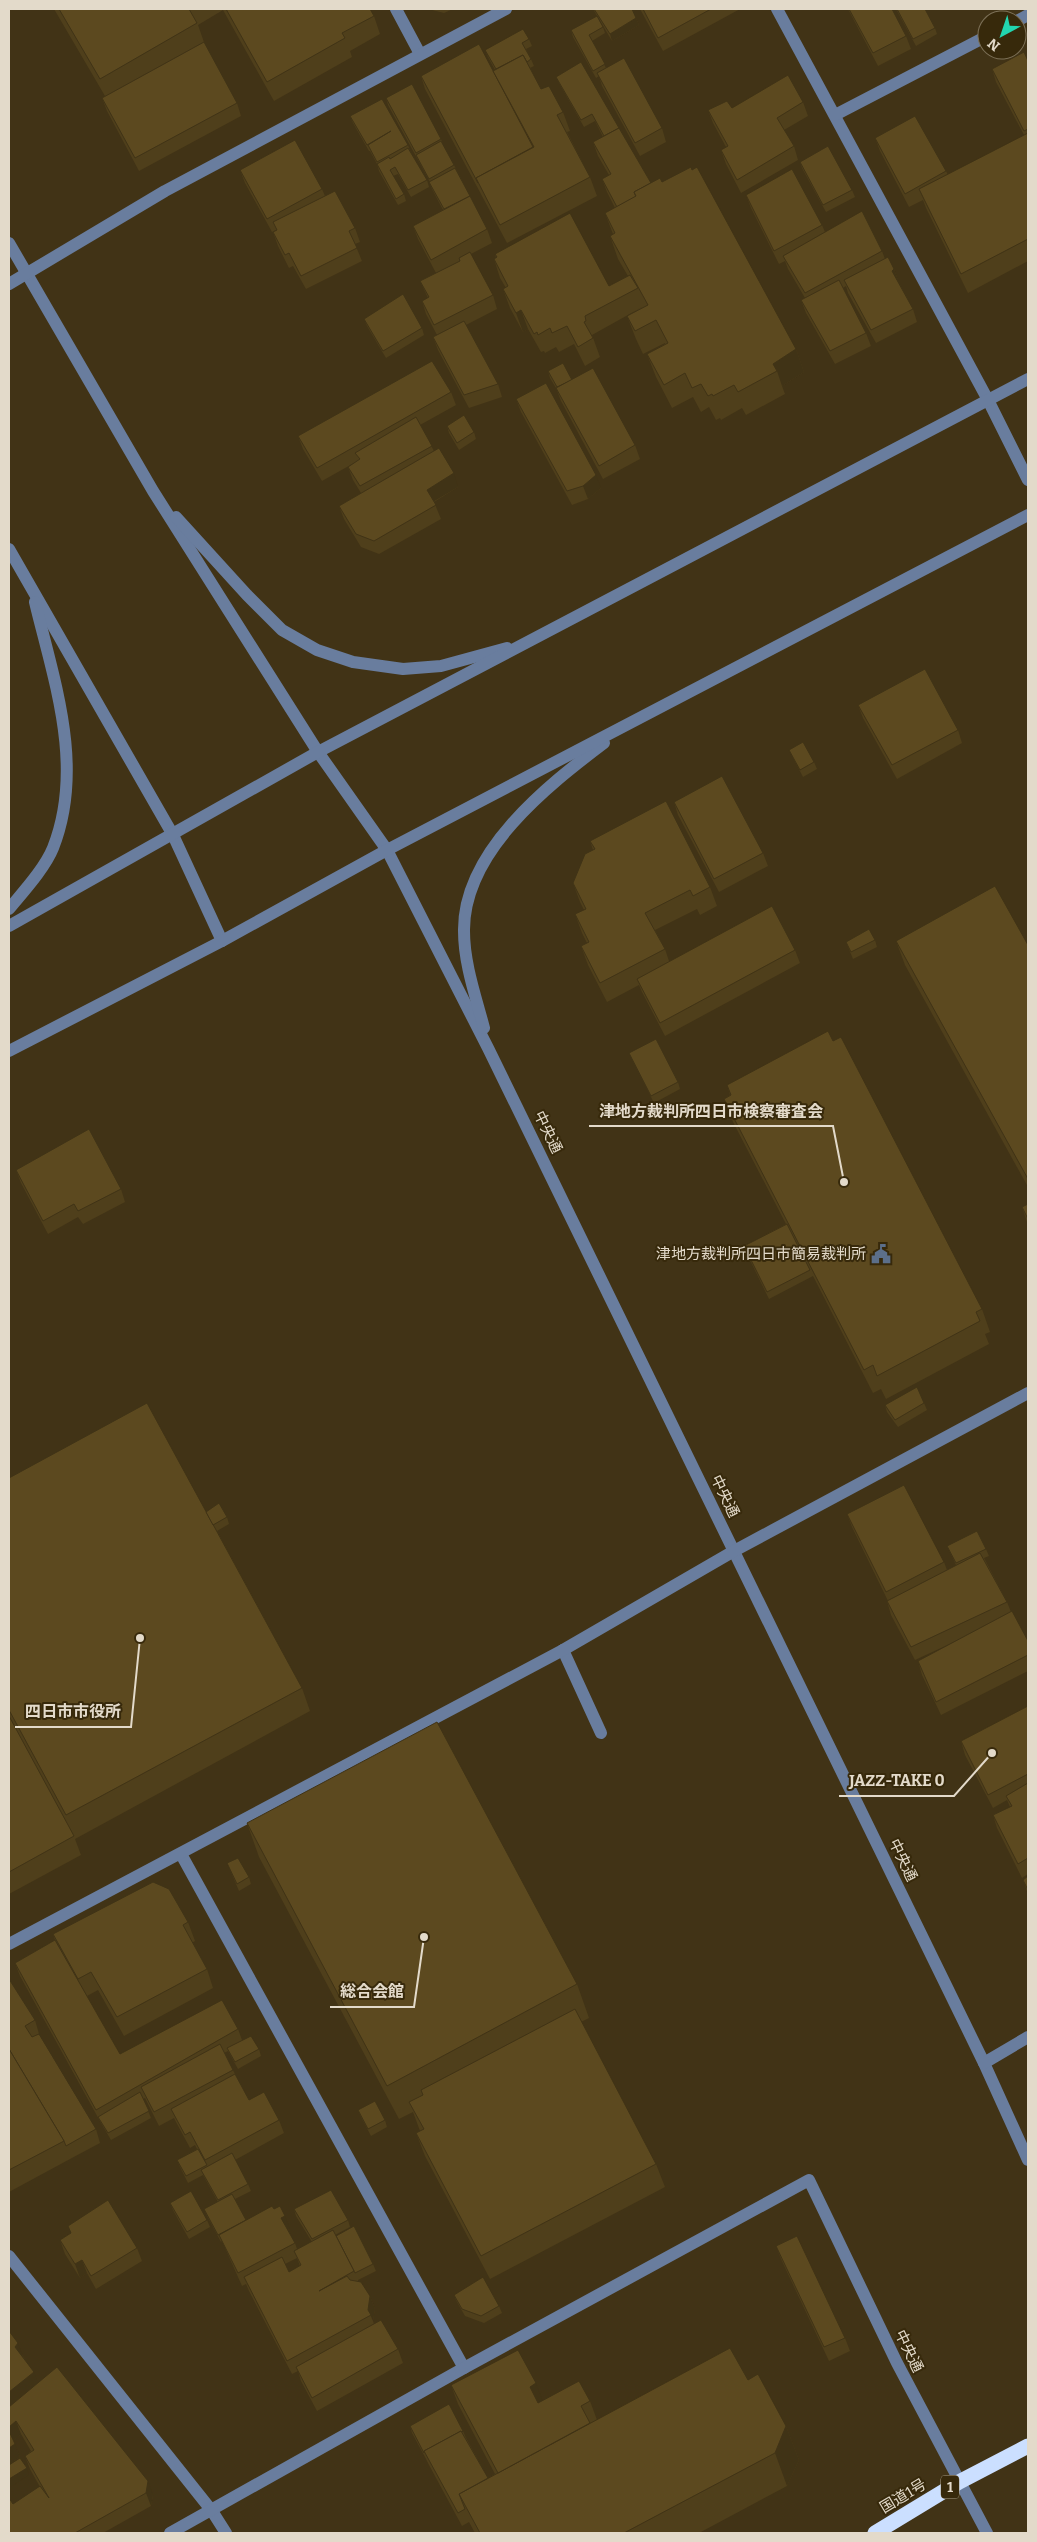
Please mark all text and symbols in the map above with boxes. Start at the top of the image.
north arrow [977,10,1027,60]
text: N [984,34,1004,55]
callout: 津地方裁判所四日市検察審査会 [589,1095,833,1126]
text: 津地方裁判所四日市検察審査会 [599,1102,823,1121]
street label: 中央通 [530,1108,566,1156]
public building icon: 津地方裁判所四日市簡易裁判所 [870,1243,892,1265]
place label: 津地方裁判所四日市簡易裁判所 [656,1245,866,1263]
street label: 中央通 [707,1472,743,1520]
callout: 四日市市役所 [15,1696,131,1727]
text: 四日市市役所 [25,1702,121,1721]
callout: JAZZ-TAKE 0 [839,1765,954,1796]
text: JAZZ-TAKE 0 [848,1771,945,1790]
street label: 中央通 [885,1836,921,1884]
callout: 総合会館 [330,1976,414,2007]
text: 総合会館 [340,1982,404,2001]
street label: 中央通 [891,2327,927,2375]
street label: 国道1号 [876,2475,930,2517]
road number: 1 [941,2476,959,2498]

